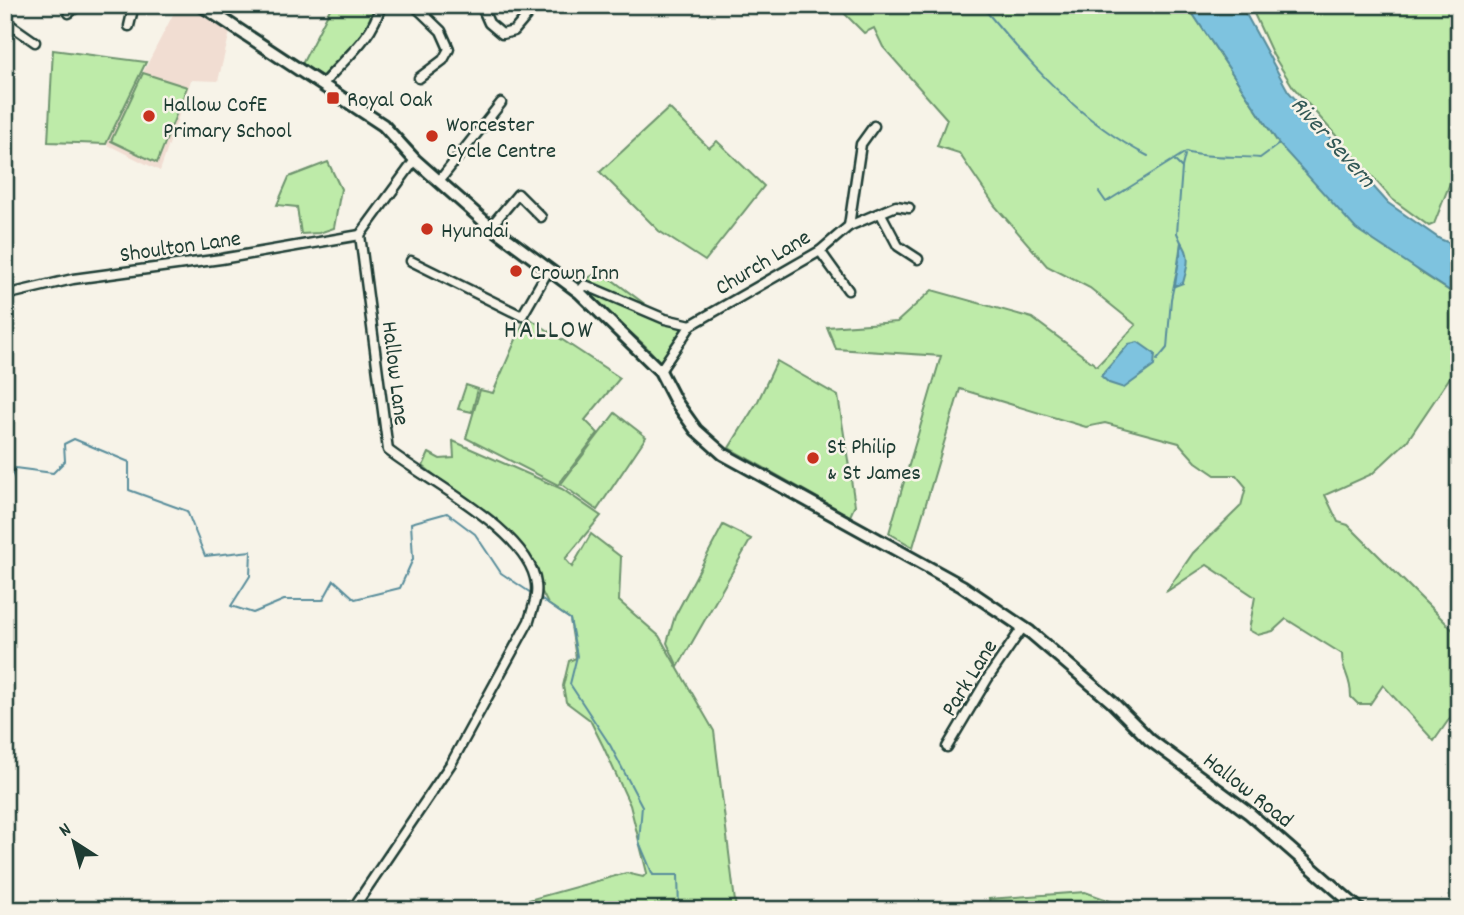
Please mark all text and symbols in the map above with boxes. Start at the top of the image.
place label: Royal Oak [347,85,433,118]
place label: Hallow CofE Primary School [163,90,292,149]
marker: Royal Oak [325,90,341,106]
water label: River Severn [1281,90,1383,197]
marker: Hallow CofE Primary School [141,108,157,124]
place label: Worcester Cycle Centre [446,110,556,169]
marker: Worcester Cycle Centre [424,128,440,144]
place label: Hyundai [441,216,508,249]
marker: Hyundai [419,221,435,237]
street label: Church Lane [710,222,818,306]
street label: Shoulton Lane [118,224,243,273]
place label: Crown Inn [530,258,619,291]
marker: Crown Inn [508,263,524,279]
district label: HALLOW [504,313,594,350]
street label: Hallow Lane [371,319,416,427]
place label: St Philip & St James [827,432,921,491]
marker: St Philip & St James [805,450,821,466]
street label: Park Lane [934,634,1008,724]
street label: Hallow Road [1195,746,1299,838]
north arrow [38,806,108,876]
text: N [54,817,78,845]

